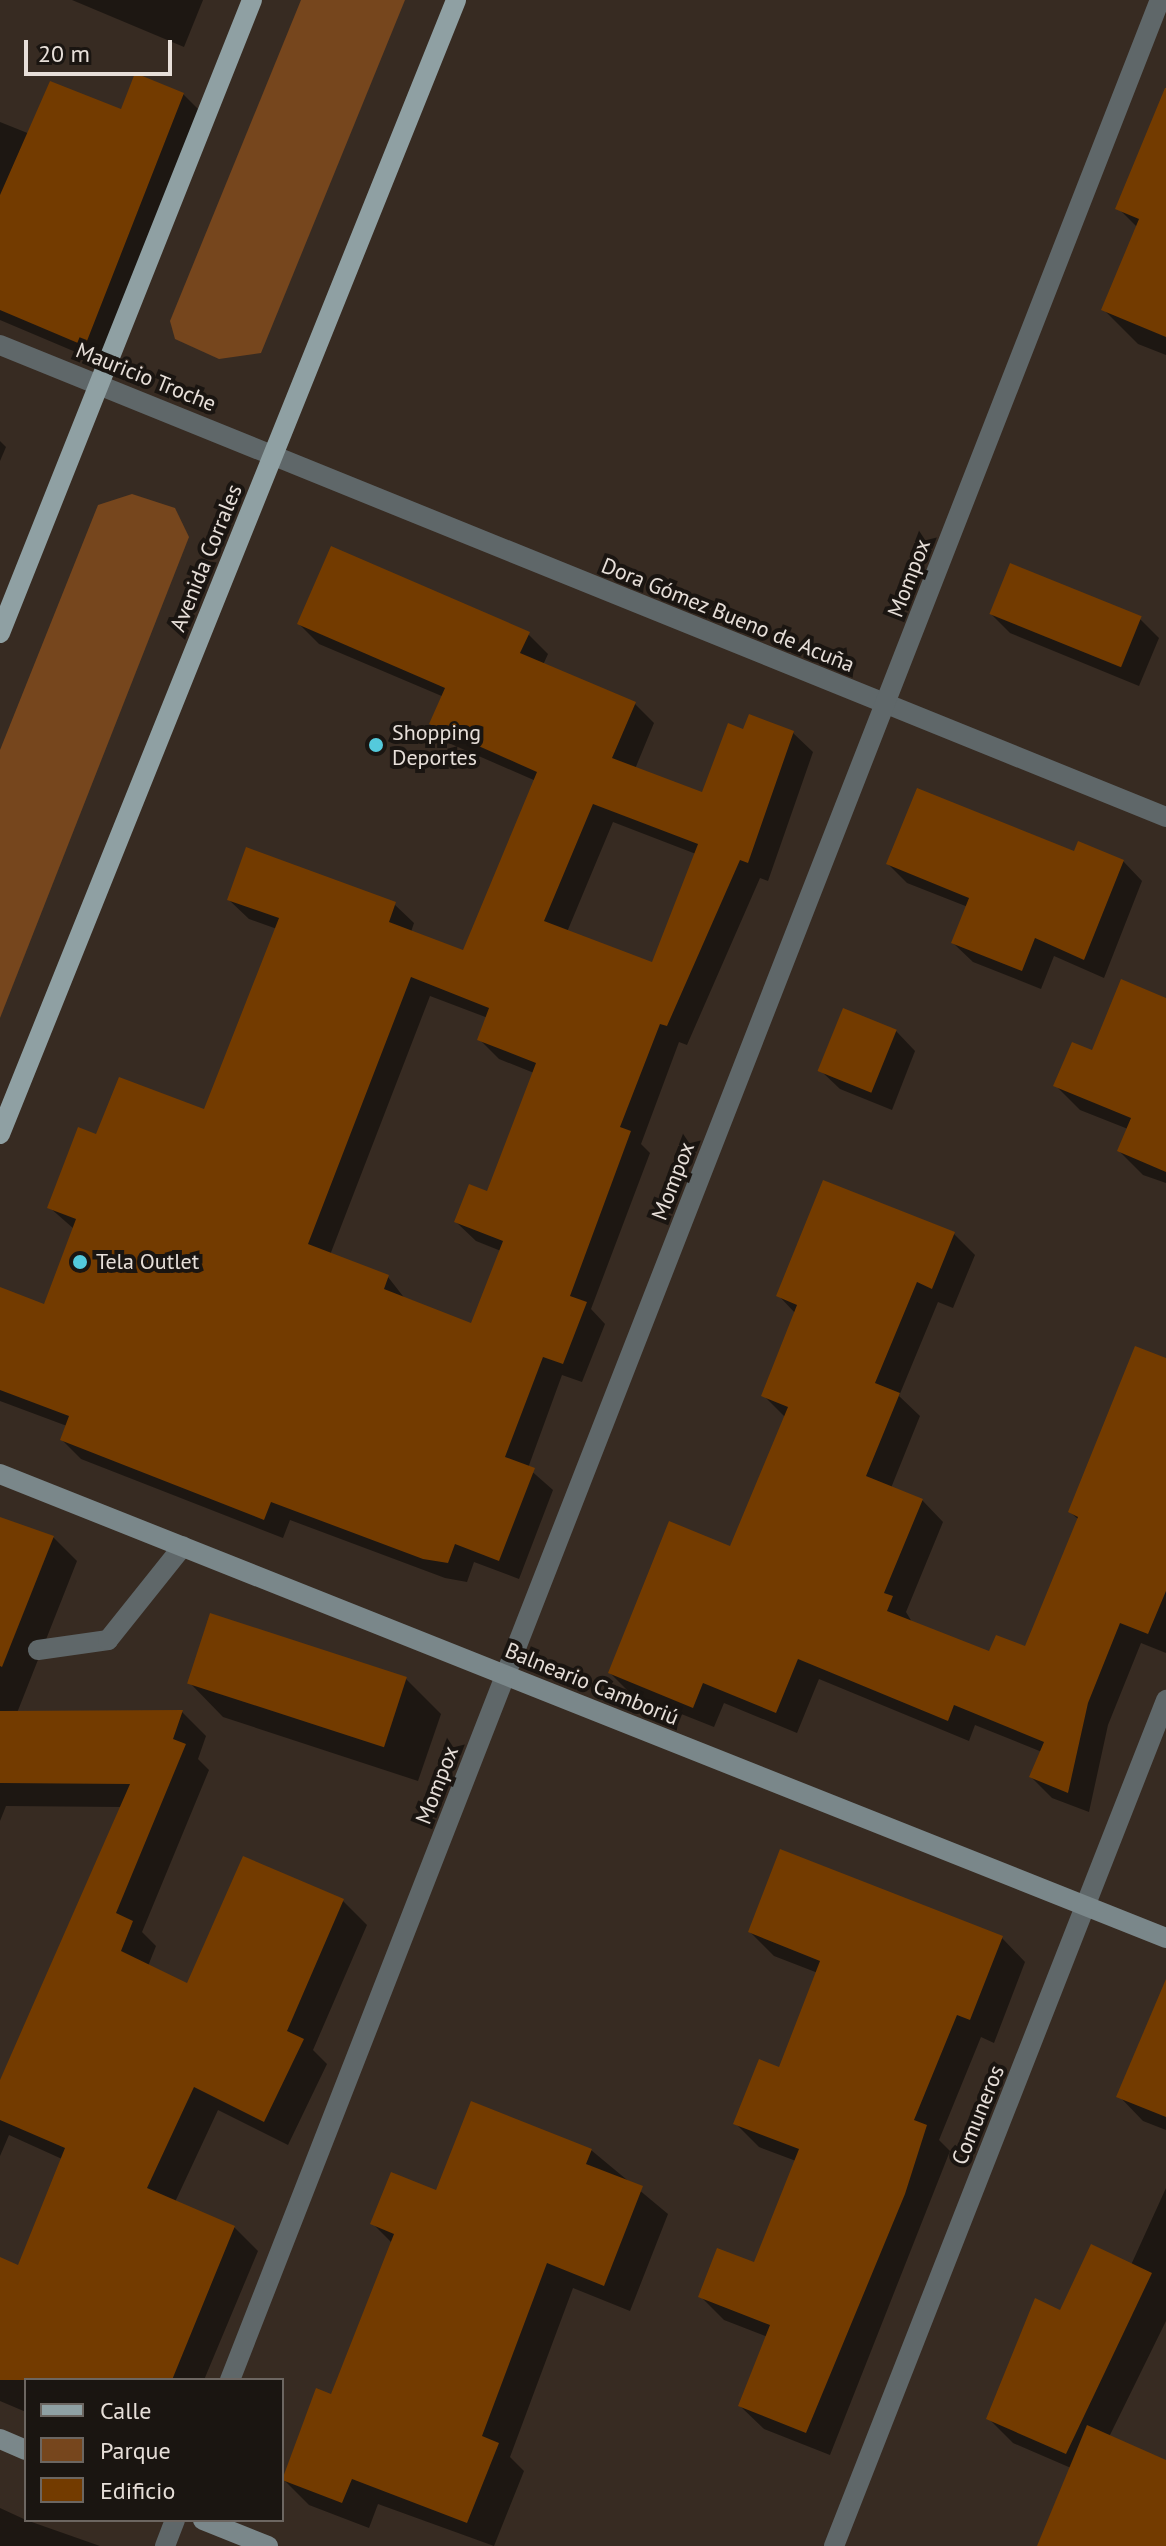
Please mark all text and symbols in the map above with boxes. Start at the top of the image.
scale bar [28,24,176,74]
text: 20 m [38,38,90,69]
street label: Mauricio Troche [72,337,220,417]
street label: Avenida Corrales [164,480,248,636]
street label: Mompox [882,535,936,621]
street label: Dora Gómez Bueno de Acuña [597,552,859,678]
place label: Shopping Deportes [392,719,481,770]
marker: Shopping Deportes [367,736,385,754]
street label: Mompox [646,1138,700,1224]
place label: Tela Outlet [96,1249,199,1275]
marker: Tela Outlet [71,1253,89,1271]
street label: Balneario Camboriú [501,1637,683,1731]
street label: Mompox [410,1742,464,1828]
street label: Comuneros [946,2061,1010,2169]
legend [24,2378,284,2522]
text: Calle [100,2395,151,2426]
text: Parque [100,2435,171,2466]
text: Edificio [100,2475,175,2506]

